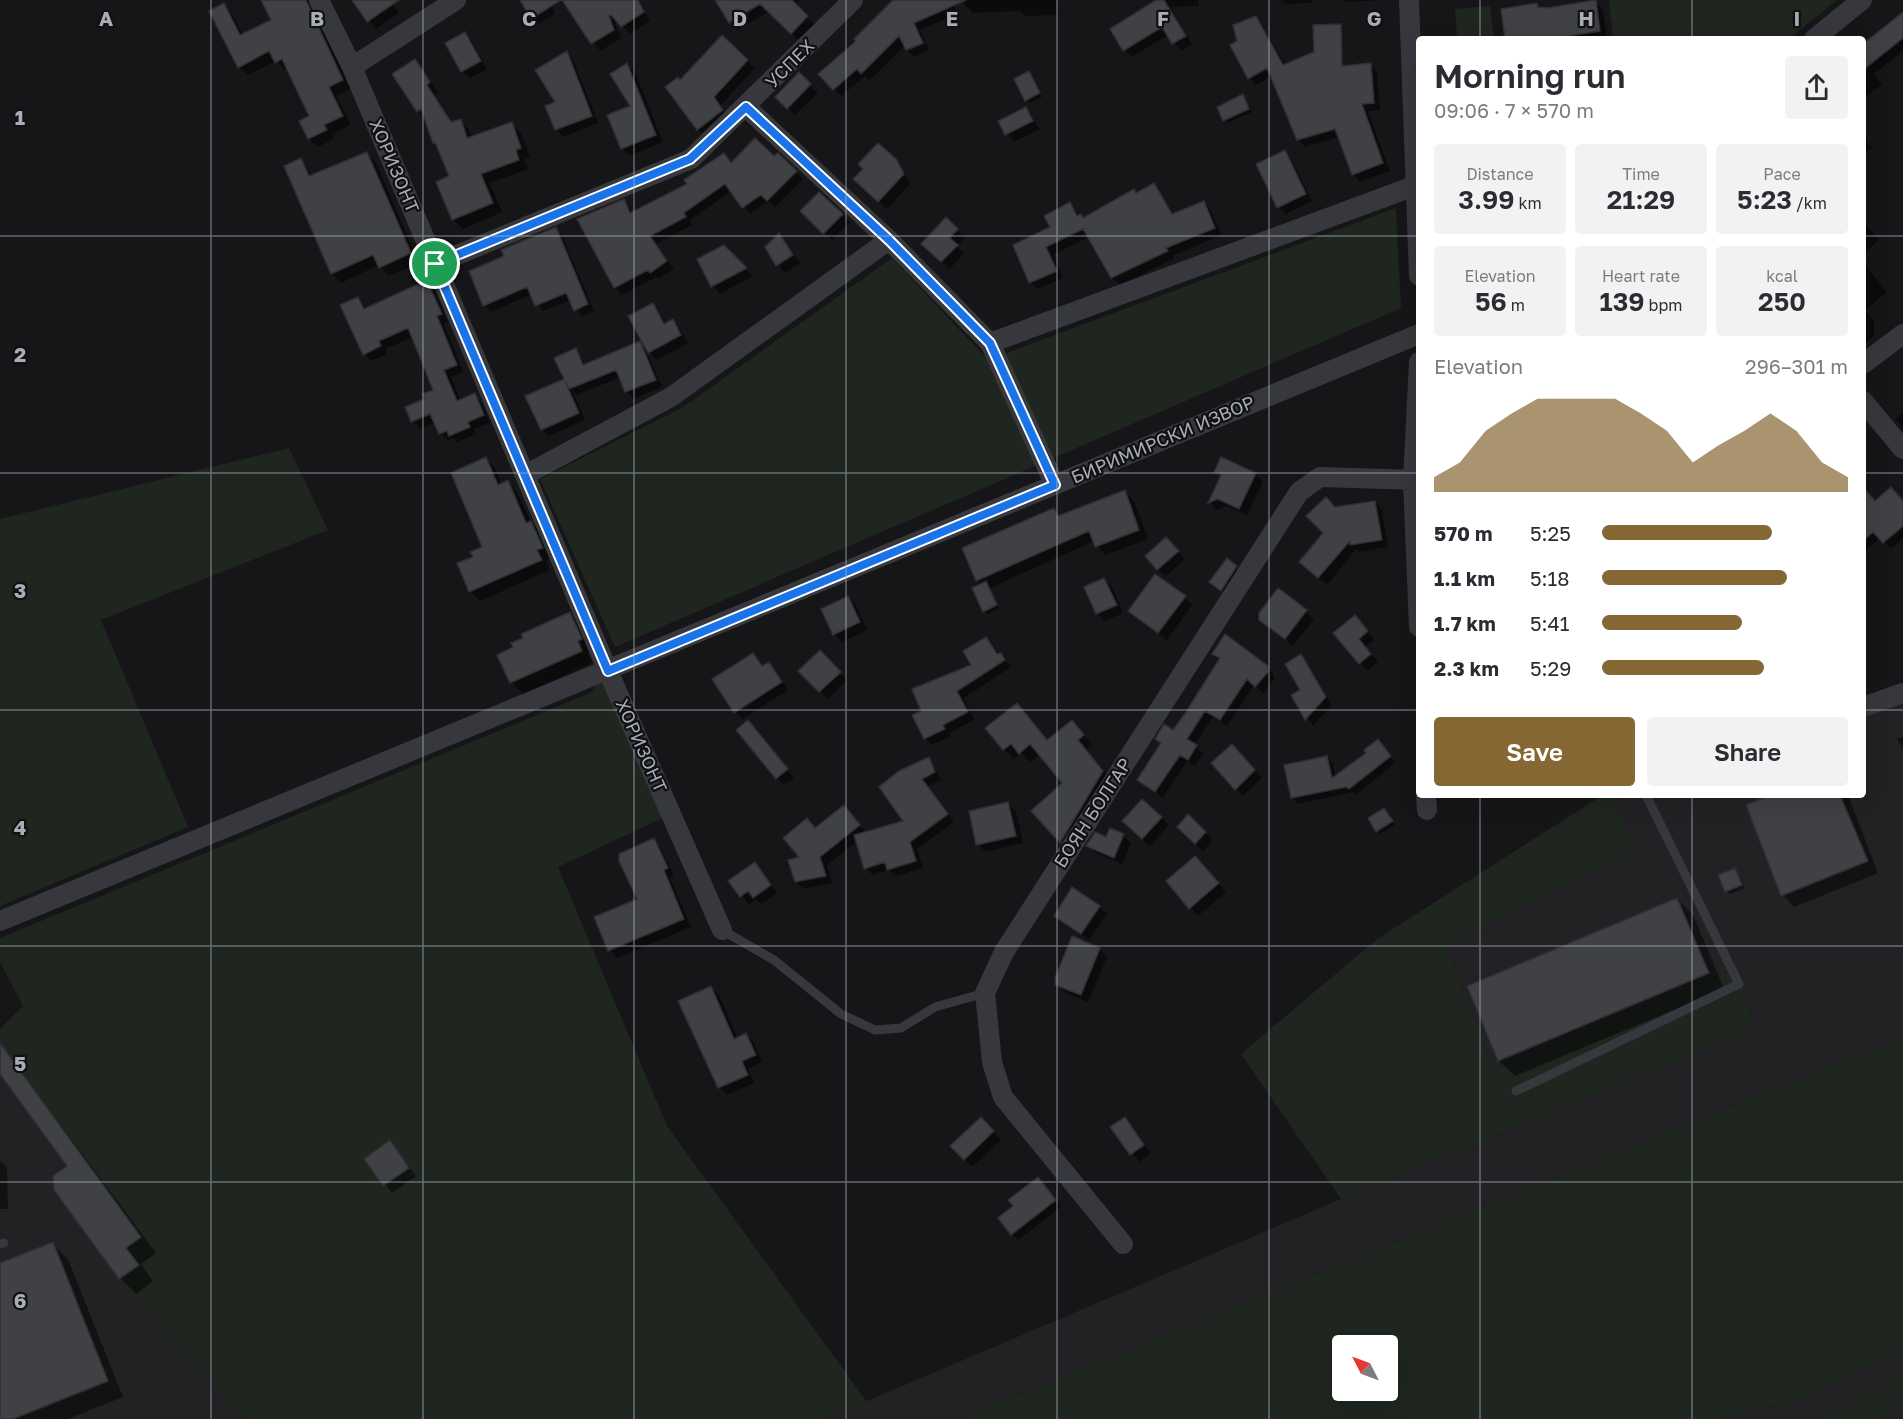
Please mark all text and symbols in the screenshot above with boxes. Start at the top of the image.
text: A [99,6,113,30]
text: B [310,6,324,30]
text: C [522,6,536,30]
text: D [733,6,747,30]
text: E [946,6,958,30]
text: F [1157,6,1169,30]
text: G [1367,6,1381,30]
text: H [1578,6,1594,30]
text: I [1794,6,1800,30]
street label: УСПЕХ [760,34,818,92]
text: Morning run [1434,56,1626,95]
button: share [1785,56,1848,119]
text: 09:06 · 7 × 570 m [1434,98,1594,122]
text: 1 [15,105,25,129]
street label: ХОРИЗОНТ [365,115,425,216]
text: Distance [1466,164,1534,184]
text: Time [1622,164,1660,184]
text: Pace [1763,164,1801,184]
text: 3.99 [1458,184,1515,215]
text: 21:29 [1607,184,1675,215]
text: 5:23 [1737,184,1792,215]
text: km [1515,193,1542,213]
text: /km [1792,193,1827,213]
pin [409,238,460,289]
icon: arrive [418,247,451,280]
text: Elevation [1464,266,1536,286]
text: Heart rate [1602,266,1680,286]
text: kcal [1766,266,1798,286]
text: 56 [1475,286,1507,317]
text: 139 [1600,286,1645,317]
text: 250 [1758,286,1806,317]
text: m [1507,295,1525,315]
text: bpm [1645,295,1682,315]
text: 2 [14,342,26,366]
text: Elevation [1434,354,1523,378]
text: 296–301 m [1745,354,1848,378]
street label: БИРИМИРСКИ ИЗВОР [1068,390,1258,488]
text: 570 m [1434,521,1493,545]
text: 5:25 [1530,521,1571,545]
text: 1.1 km [1434,566,1495,590]
text: 5:18 [1530,566,1570,590]
text: 3 [14,578,26,602]
text: 1.7 km [1434,611,1496,635]
text: 5:41 [1530,611,1570,635]
text: 2.3 km [1434,656,1499,680]
text: 5:29 [1530,656,1571,680]
street label: ХОРИЗОНТ [612,696,672,796]
button: Save [1434,717,1635,786]
button: Share [1647,717,1848,786]
street label: БОЯН БОЛГАР [1049,754,1136,871]
text: 4 [14,815,26,839]
text: 5 [14,1051,26,1075]
text: 6 [14,1288,26,1312]
north arrow [1332,1335,1398,1401]
map controls [1332,1335,1398,1401]

